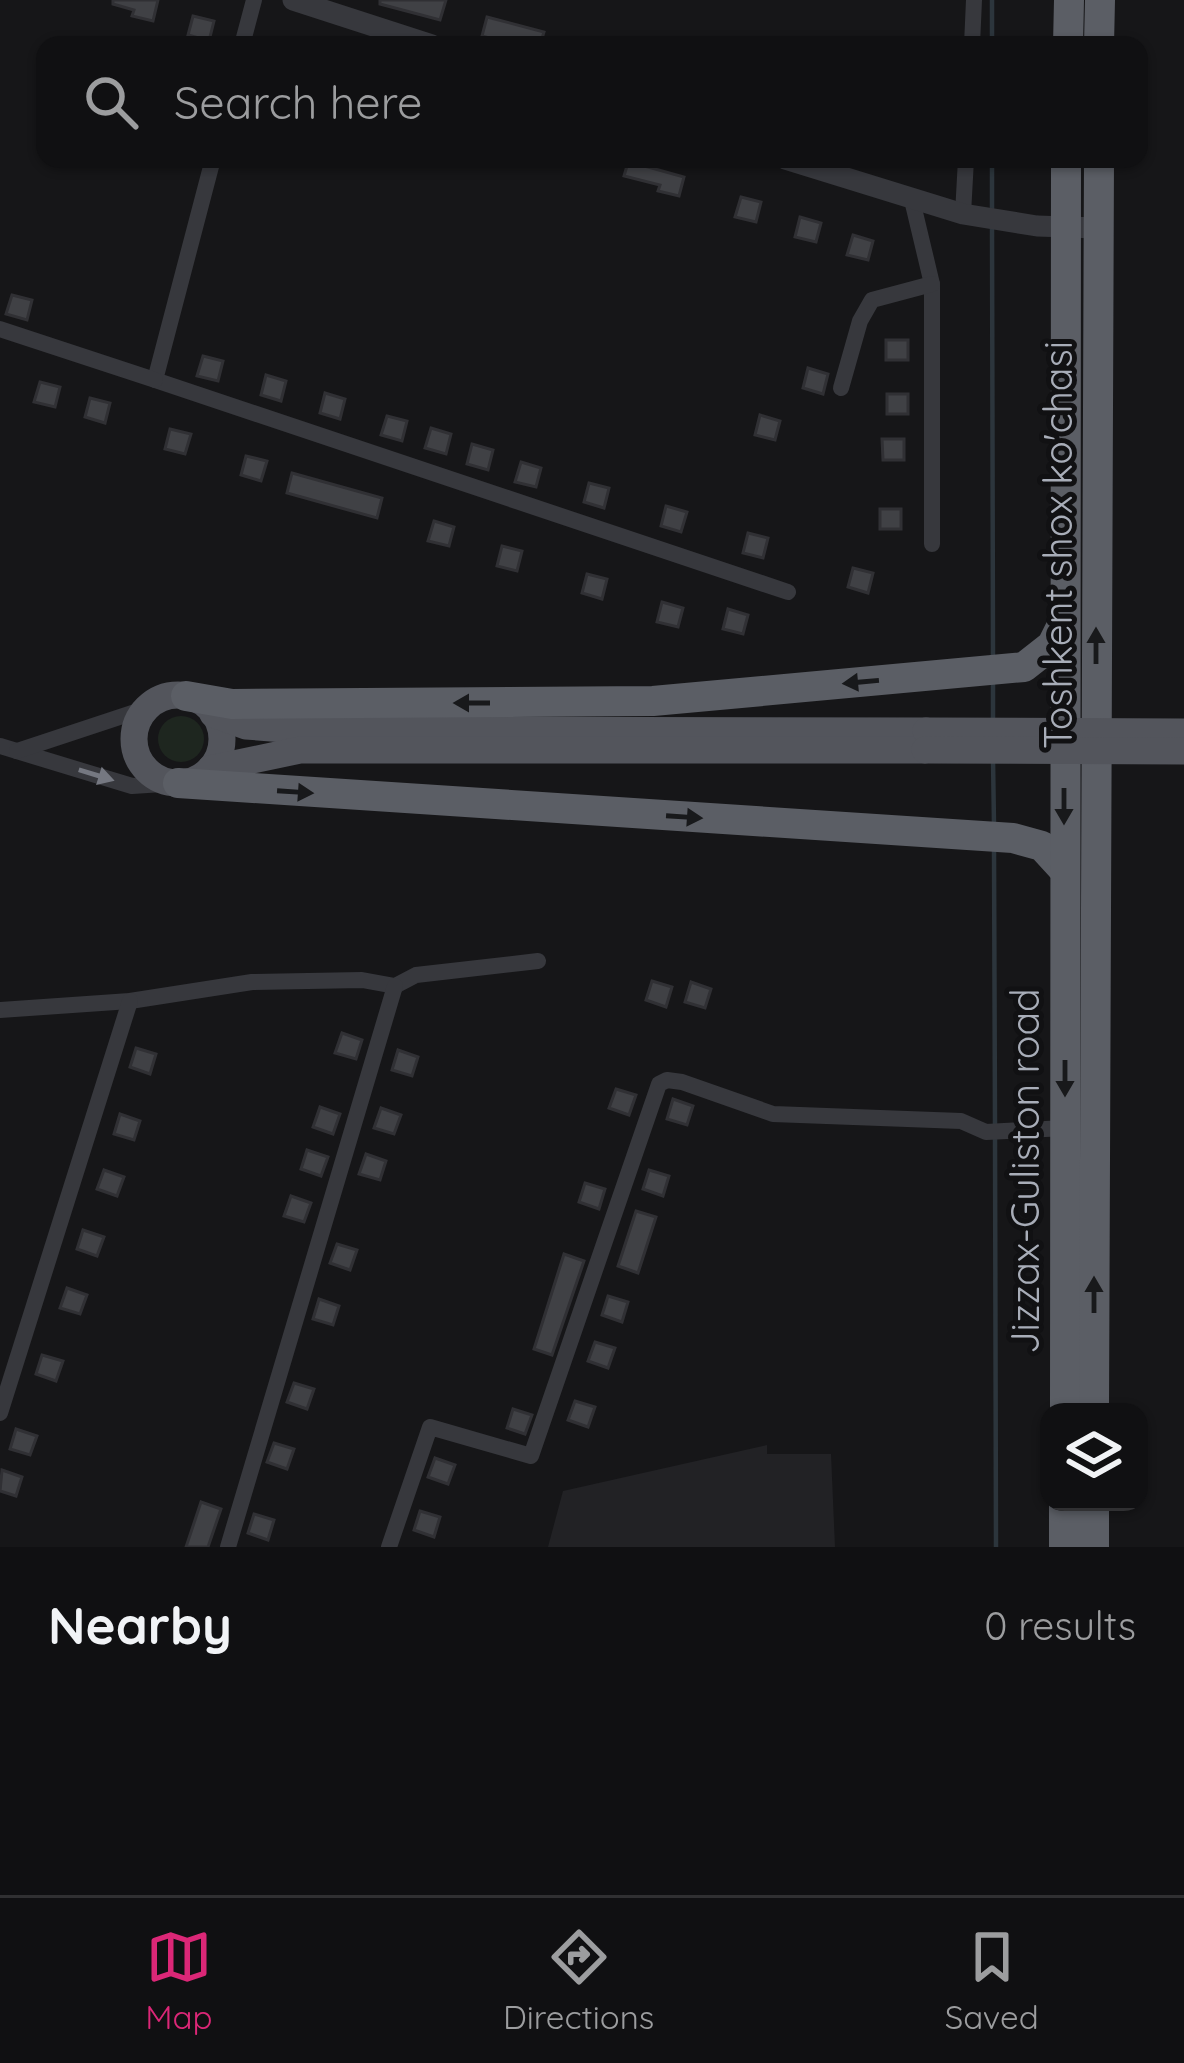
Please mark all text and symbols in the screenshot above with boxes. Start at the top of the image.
search box [36,36,1148,168]
icon: search [78,69,144,135]
text: Search here [174,74,422,130]
street label: Toshkent shox ko'chasi [1033,341,1082,749]
one-way arrow [1086,626,1106,664]
one-way arrow [842,673,879,692]
one-way arrow [452,693,490,713]
one-way arrow [78,767,115,785]
one-way arrow [277,783,314,802]
one-way arrow [1054,788,1074,826]
one-way arrow [666,807,703,826]
street label: Jizzax-Guliston road [1000,988,1049,1354]
one-way arrow [1055,1060,1075,1098]
one-way arrow [1084,1275,1104,1313]
map controls [1040,1403,1148,1511]
button: layers [1040,1403,1148,1511]
text: Nearby [48,1593,232,1657]
text: 0 results [984,1601,1136,1650]
tab: Map [145,1924,213,2037]
tab: Directions [503,1924,654,2037]
tab: Saved [945,1924,1039,2037]

